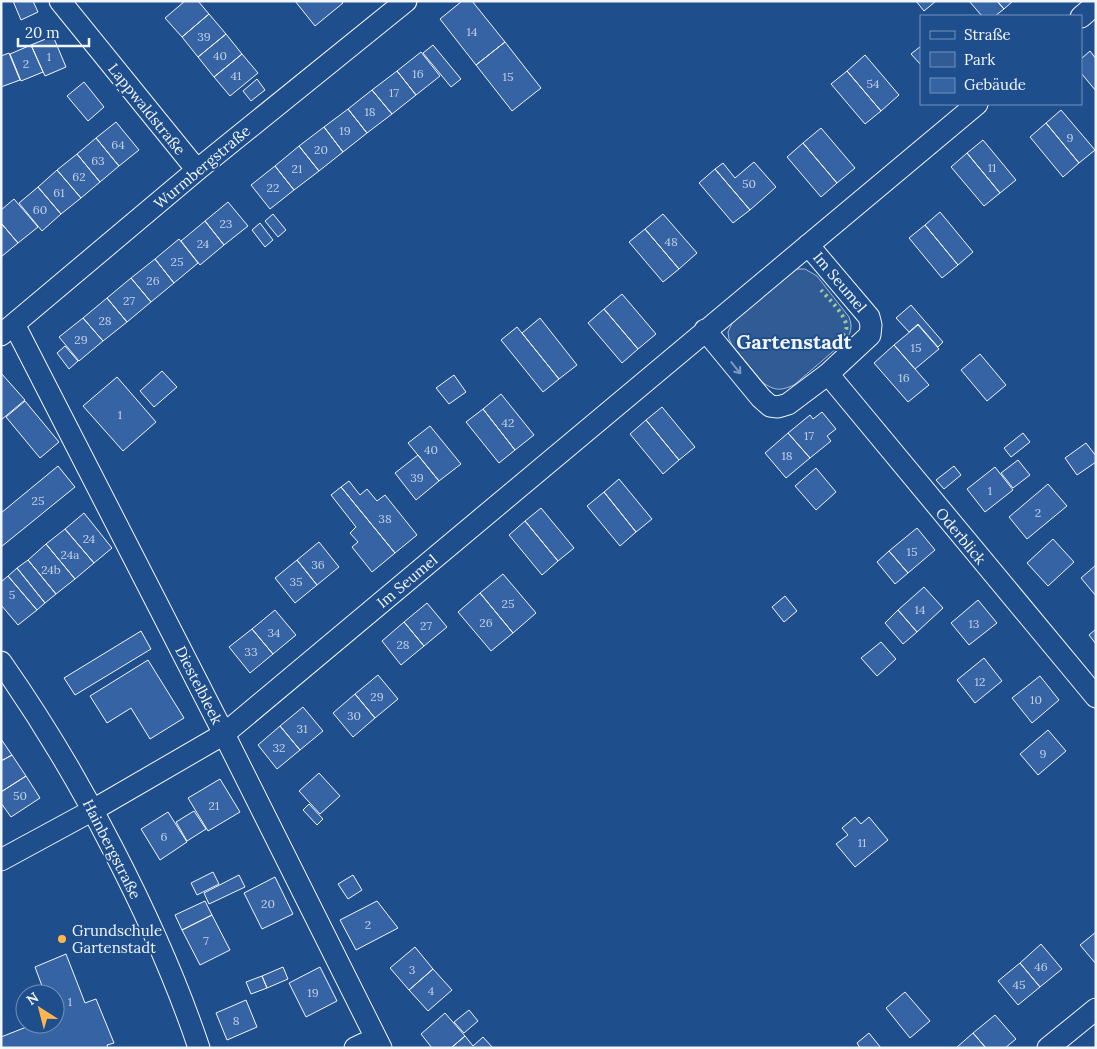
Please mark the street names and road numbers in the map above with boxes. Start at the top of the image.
street label: Lappwaldstraße [104,59,190,159]
street label: Wurmbergstraße [150,121,254,213]
street label: Im Seumel [809,248,871,316]
street label: Oderblick [932,504,990,568]
street label: Im Seumel [373,550,441,612]
street label: Diestelbleek [171,643,227,727]
street label: Hainbergstraße [79,796,145,902]

